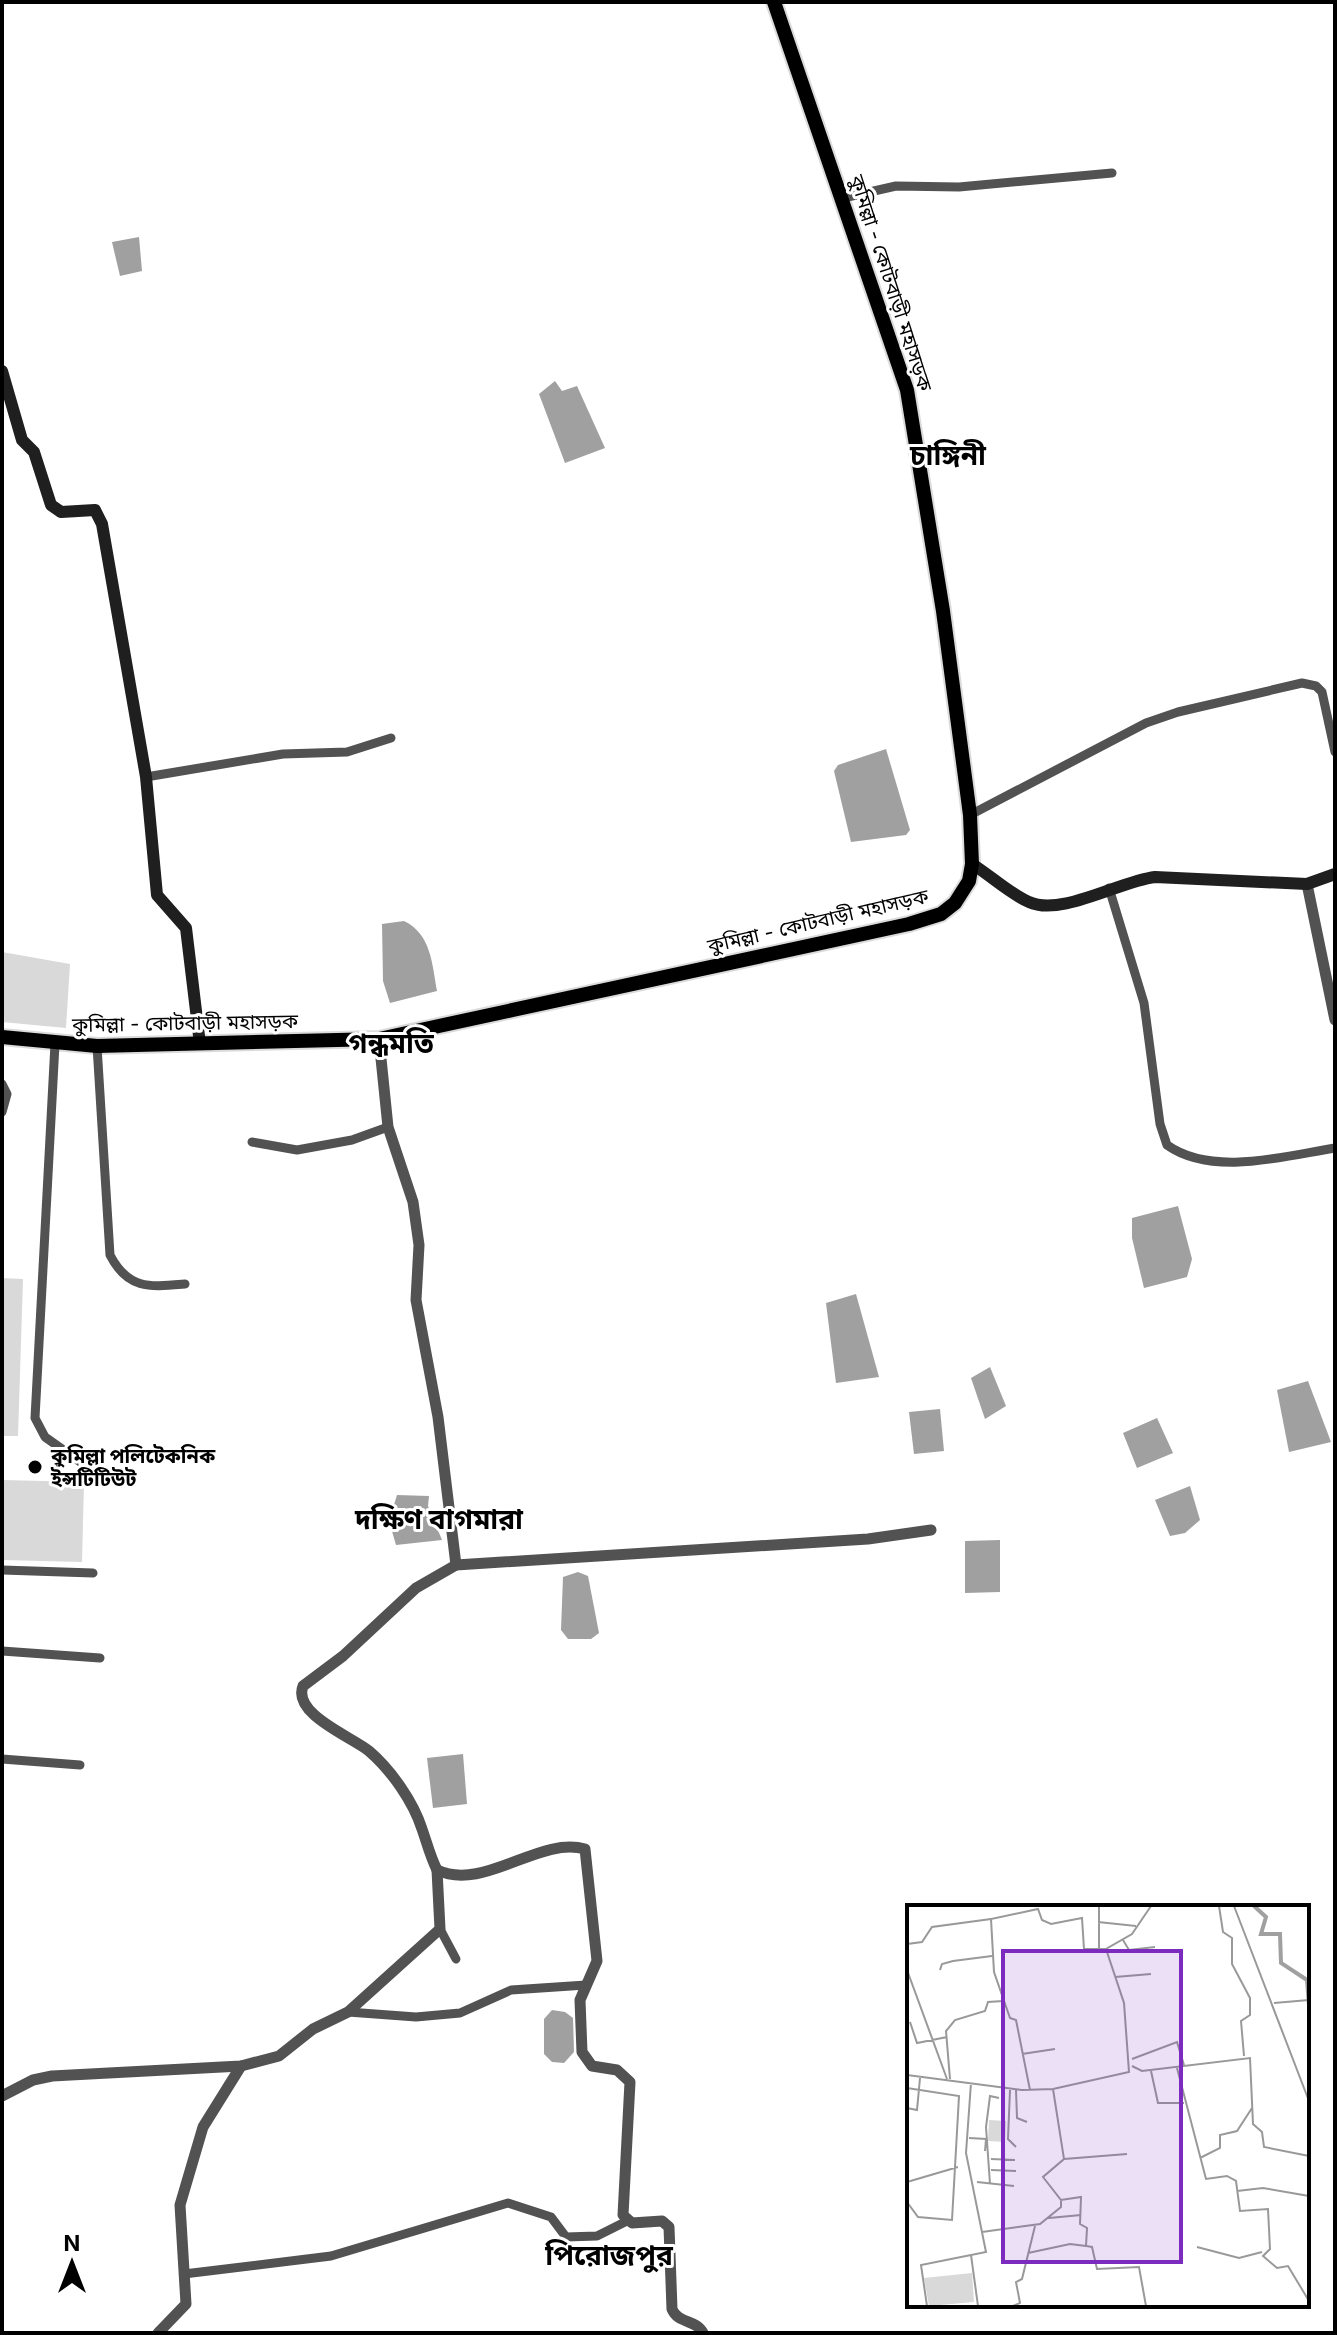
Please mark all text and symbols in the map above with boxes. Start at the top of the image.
street label: কুমিল্লা - কোটবাড়ী মহাসড়ক [844,171,938,395]
district label: চাঙ্গিনী [909,438,987,472]
street label: কুমিল্লা - কোটবাড়ী মহাসড়ক [704,884,932,958]
street label: কুমিল্লা - কোটবাড়ী মহাসড়ক [71,1009,299,1037]
district label: গন্ধমতি [348,1026,434,1060]
place label: কুমিল্লা পলিটেকনিক ইন্সটিটিউট [50,1444,216,1491]
marker: কুমিল্লা পলিটেকনিক ইন্সটিটিউট [26,1458,44,1476]
district label: দক্ষিণ বাগমারা [354,1502,524,1536]
inset map [907,1905,1309,2307]
north arrow [32,2223,112,2303]
text: N [64,2230,80,2256]
district label: পিরোজপুর [544,2238,674,2273]

